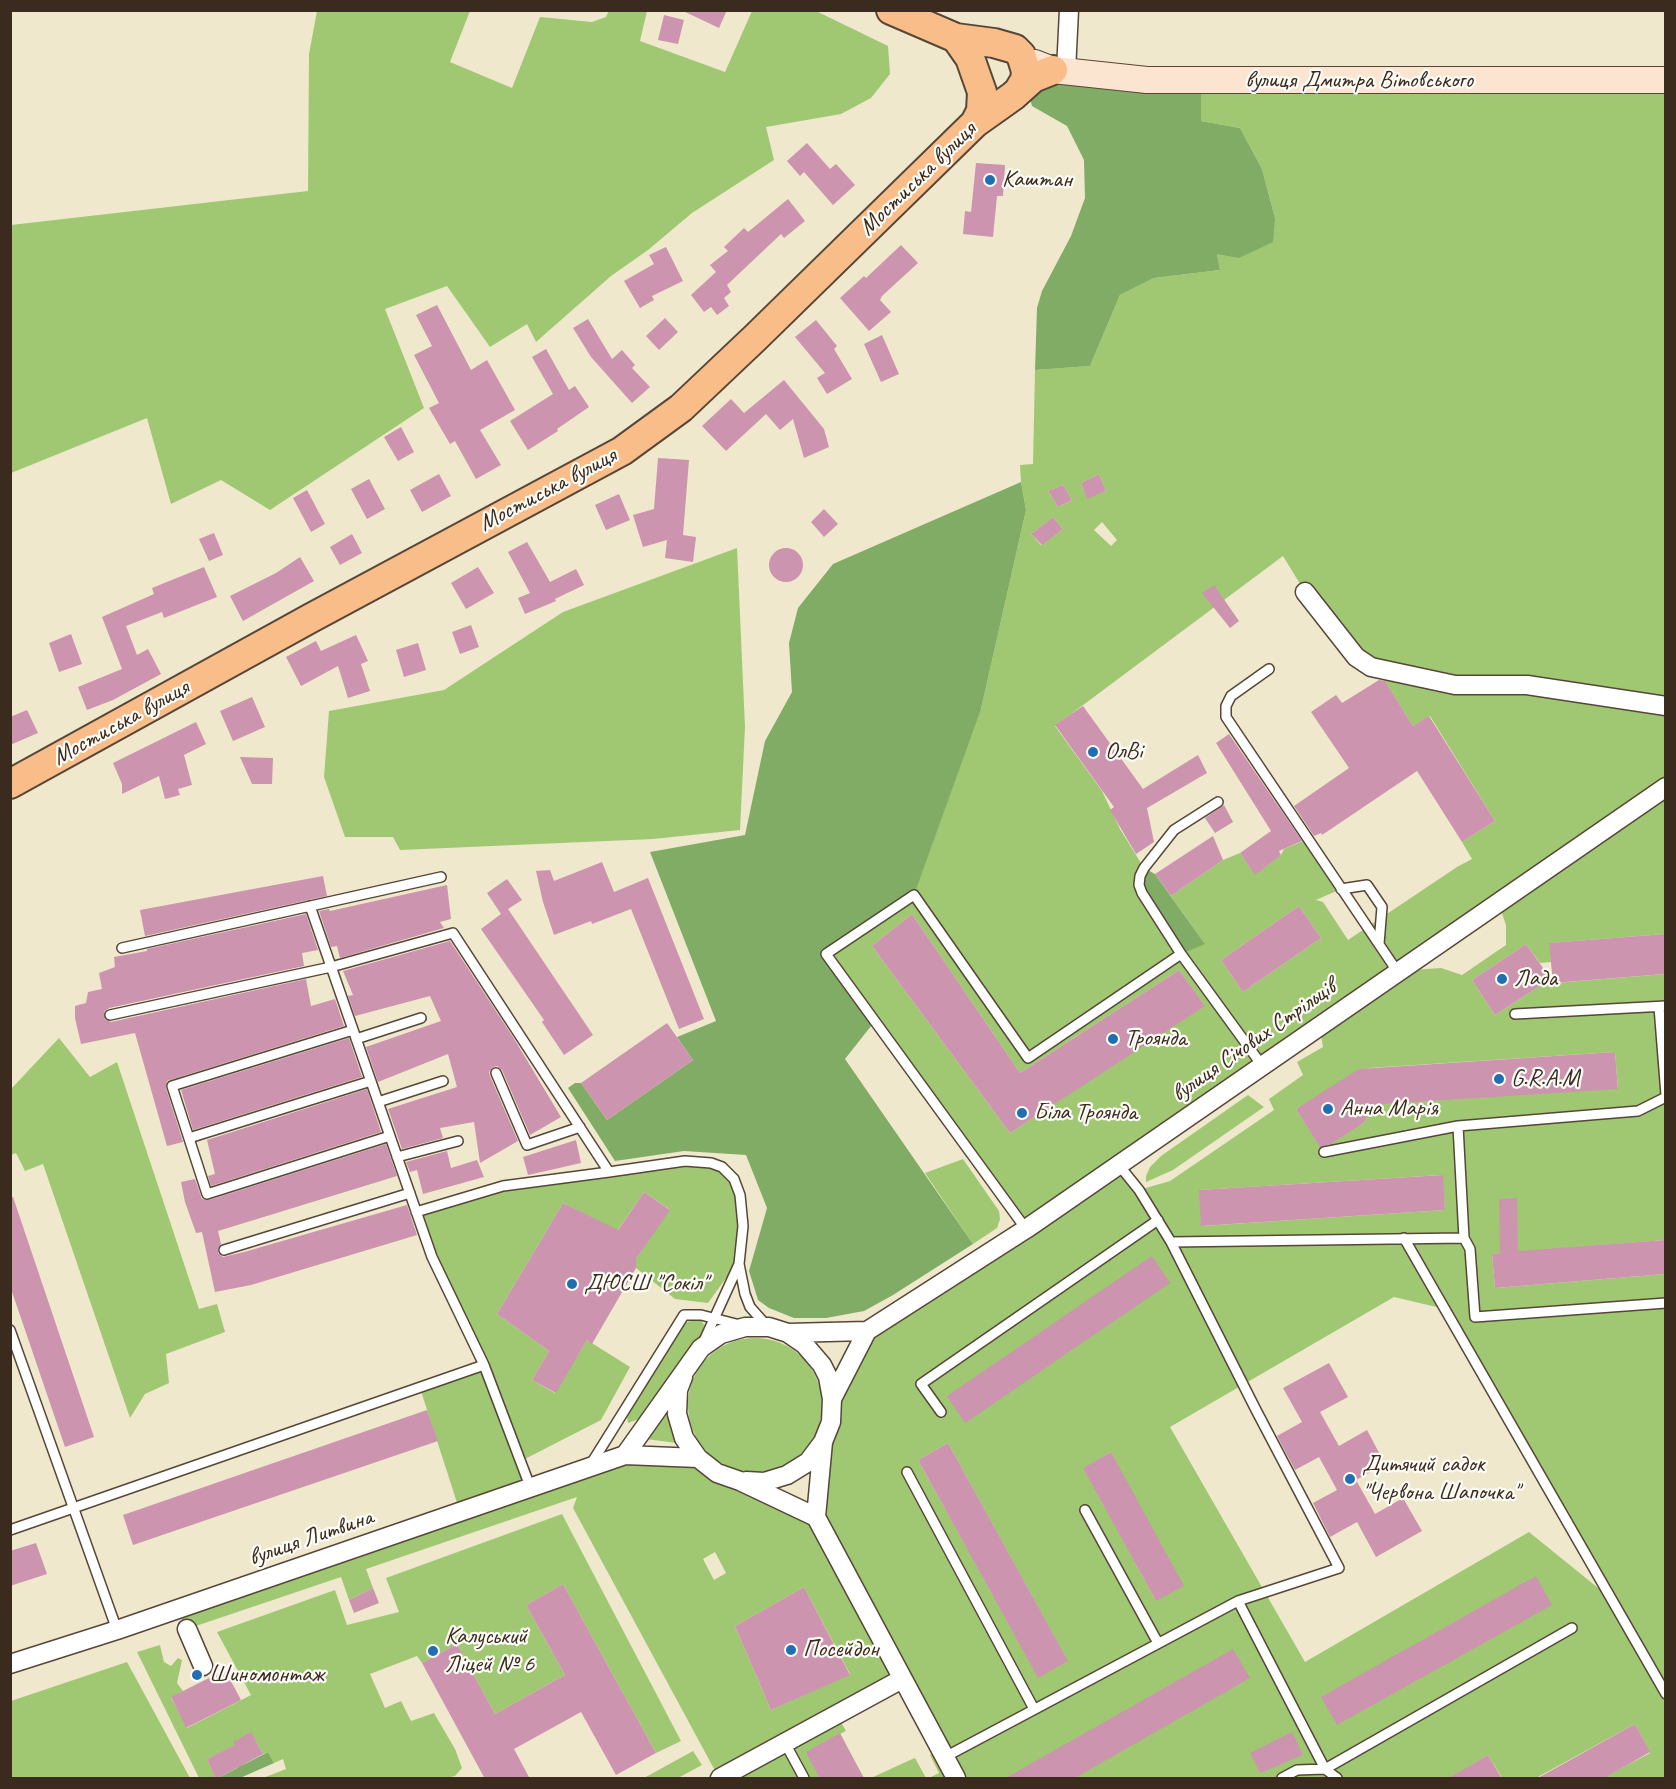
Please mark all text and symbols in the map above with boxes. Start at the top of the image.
street label: вулиця Дмитра Вітовського [1245,67,1473,95]
street label: Мостиська вулиця [853,116,983,242]
place label: Каштан [1002,166,1072,194]
marker: Каштан [983,173,997,187]
street label: Мостиська вулиця [474,442,622,538]
street label: Мостиська вулиця [48,674,194,772]
place label: ОлВі [1105,738,1142,766]
marker: ОлВі [1086,745,1100,759]
place label: Лада [1514,965,1557,993]
marker: Лада [1495,972,1509,986]
street label: вулиця Січових Стрільців [1166,973,1342,1109]
place label: Троянда [1125,1025,1186,1053]
marker: Троянда [1106,1032,1120,1046]
place label: G.R.A.M [1511,1065,1579,1093]
marker: G.R.A.M [1492,1072,1506,1086]
place label: Анна Марія [1340,1095,1438,1123]
place label: Біла Троянда [1034,1099,1137,1127]
marker: Анна Марія [1321,1102,1335,1116]
marker: Біла Троянда [1015,1106,1029,1120]
place label: ДЮСШ "Сокіл" [584,1270,707,1298]
marker: ДЮСШ "Сокіл" [565,1277,579,1291]
place label: Дитячий садок "Червона Шапочка" [1362,1451,1519,1507]
marker: Дитячий садок "Червона Шапочка" [1343,1472,1357,1486]
street label: вулиця Литвина [245,1503,377,1573]
place label: Калуський Ліцей № 6 [445,1623,534,1679]
place label: Посейдон [803,1636,879,1664]
marker: Посейдон [784,1643,798,1657]
marker: Калуський Ліцей № 6 [426,1644,440,1658]
place label: Шиномонтаж [209,1661,324,1689]
marker: Шиномонтаж [190,1668,204,1682]

